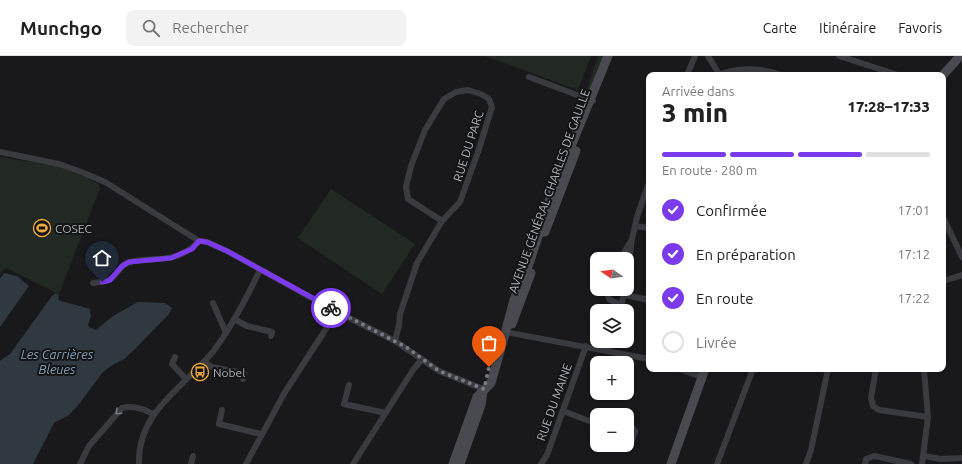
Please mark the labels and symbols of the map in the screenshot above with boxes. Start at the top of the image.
street label: AVENUE GÉNÉRAL CHARLES DE GAULLE [506,87,592,295]
street label: RUE DU PARC [450,108,486,183]
sports icon: COSEC [32,218,52,238]
place label: COSEC [55,222,92,235]
pin [85,241,119,282]
north arrow [590,252,634,296]
courier [311,288,351,328]
pin [472,326,506,367]
water label: Les Carrières Bleues [21,347,94,376]
street label: RUE DU MAINE [534,361,574,442]
bus stop icon: Nobel [190,362,210,382]
place label: Nobel [213,366,245,379]
one-way arrow [115,407,123,415]

